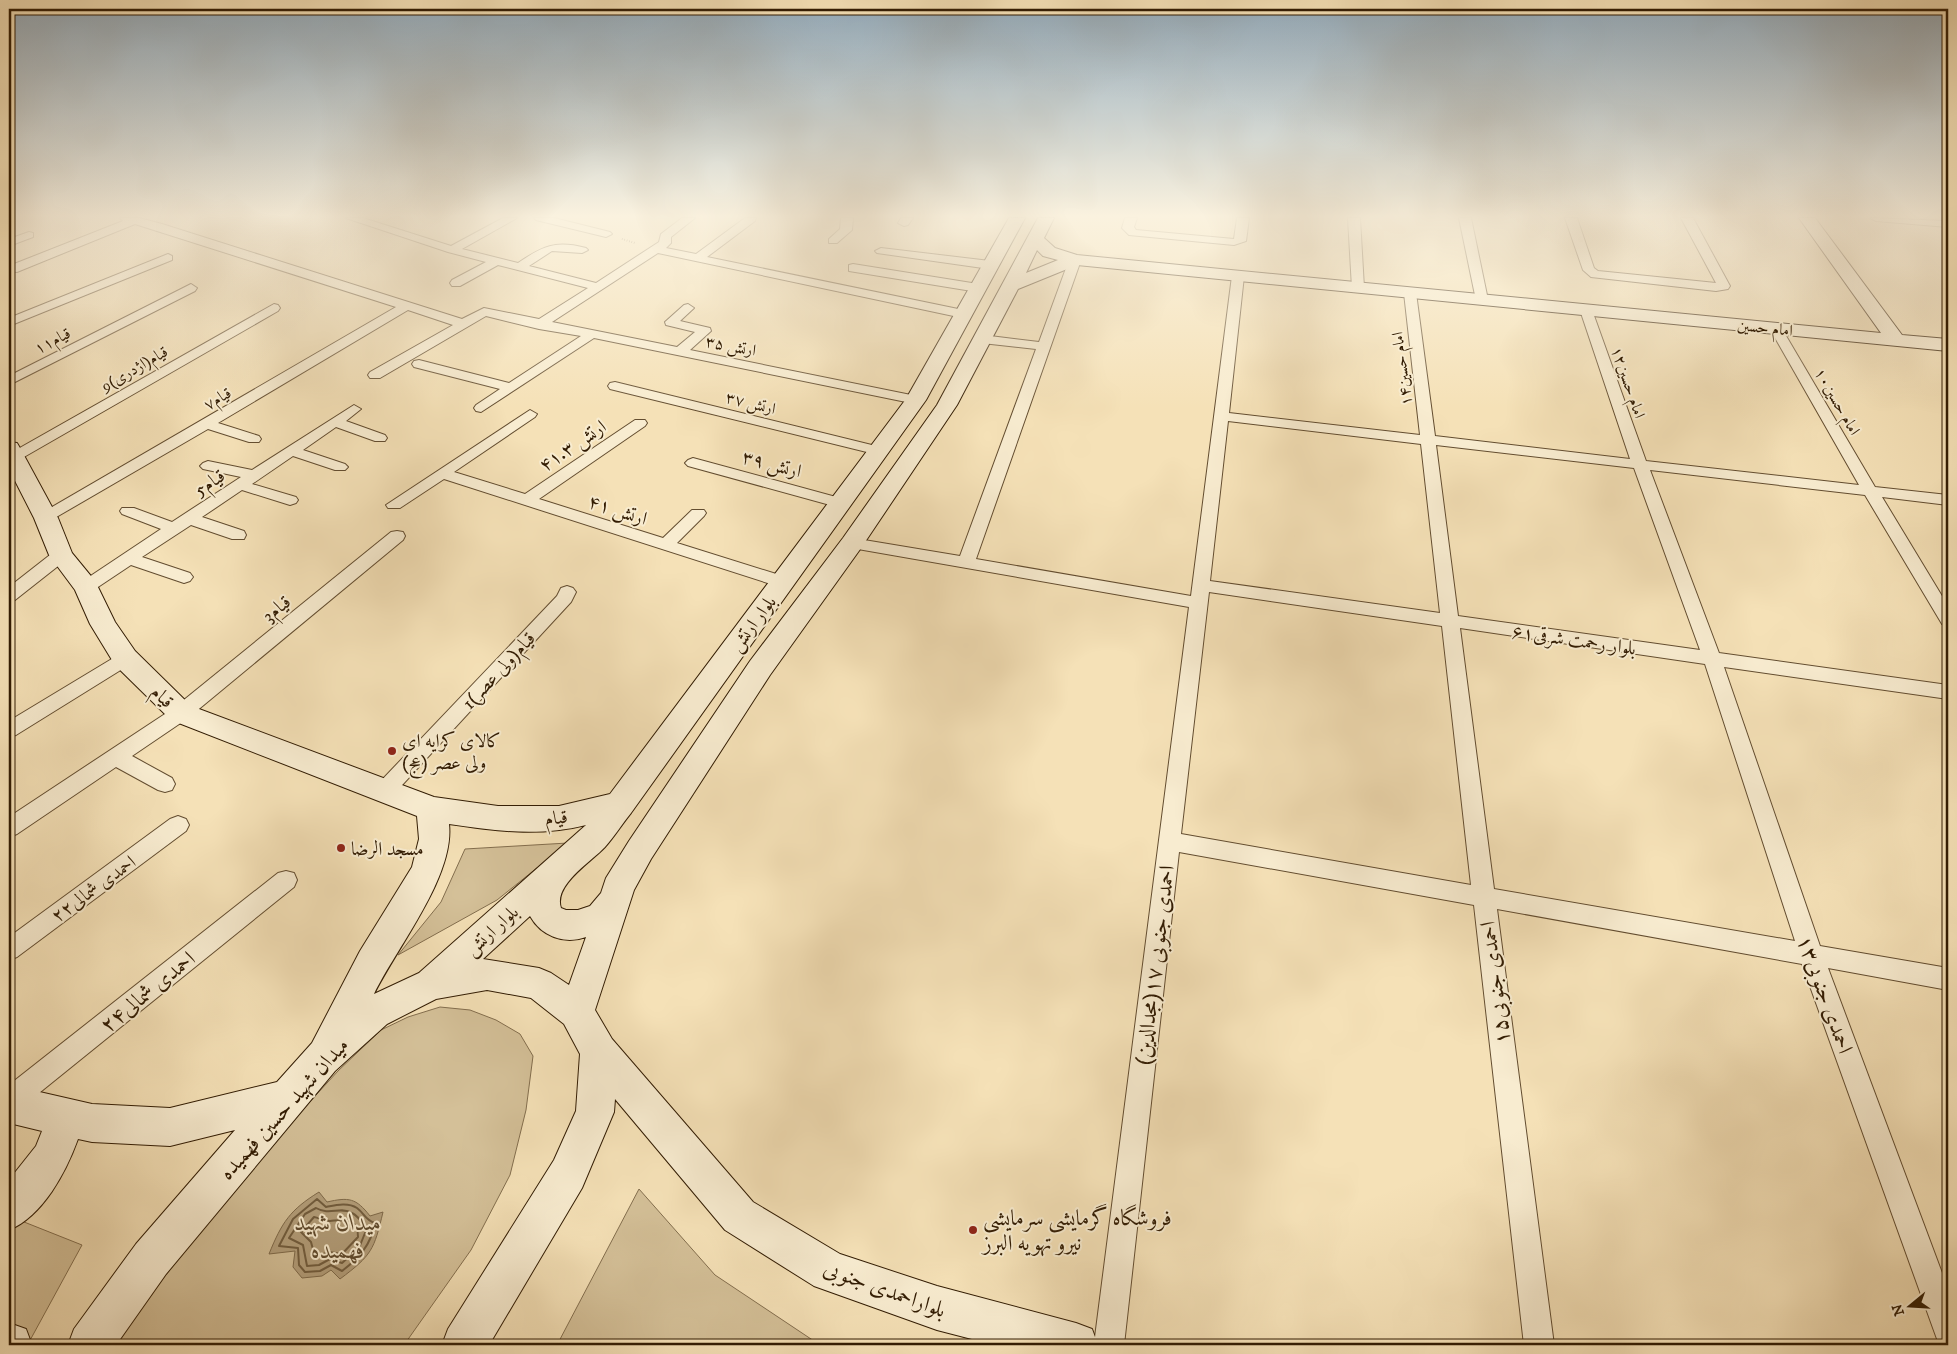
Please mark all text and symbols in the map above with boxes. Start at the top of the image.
street label: امام حسین [1736,315,1794,345]
street label: قیام۱۱ [31,323,76,362]
street label: امام حسین۱۴ [1388,330,1420,407]
street label: ارتش ۳۵ [704,331,758,361]
street label: قیام(اژدری)9 [97,342,173,400]
street label: امام حسین۱۲ [1603,344,1650,422]
street label: امام حسین۱۰ [1806,364,1864,441]
street label: قیام۷ [200,383,237,418]
street label: ارتش ۳۷ [724,387,778,419]
street label: ارتش ۴۱.۳ [535,415,611,478]
street label: ارتش ۳۹ [739,446,804,484]
street label: قیام5 [190,465,232,505]
street label: ارتش ۴۱ [585,490,650,532]
street label: قیام3 [258,591,298,631]
street label: بلوار ارتش [725,591,783,657]
street label: بلوار رحمت شرقی۶۱ [1510,620,1637,661]
street label: قیام(ولی عصر)1 [457,628,544,717]
street label: قیام [143,681,178,716]
place label: کالای کرایه ای ولی عصر (عج) [402,730,501,779]
marker: کالای کرایه ای ولی عصر (عج) [386,745,398,757]
street label: قیام [543,806,570,835]
place label: مسجد الرضا [351,838,424,861]
marker: مسجد الرضا [335,842,347,854]
street label: احمدی شمالی۲۲ [47,851,141,928]
street label: احمدی جنوبی ۱۷(مجدالدین) [1130,864,1183,1067]
street label: بلوار ارتش [460,901,524,962]
street label: احمدی جنوبی۱۵ [1475,919,1518,1046]
street label: احمدی جنوبی۱۳ [1789,932,1858,1058]
street label: احمدی شمالی۲۴ [95,946,201,1039]
street label: میدان شهید حسین فهمیده [213,1032,355,1186]
place label: فروشگاه گرمایشی سرمایشی نیرو تهویه البرز [981,1203,1172,1257]
water label: میدان شهید فهمیده [294,1208,382,1266]
marker: فروشگاه گرمایشی سرمایشی نیرو تهویه البرز [967,1224,979,1236]
street label: بلواراحمدی جنوبی [819,1255,949,1326]
north arrow [1884,1282,1934,1332]
text: N [1888,1301,1909,1318]

